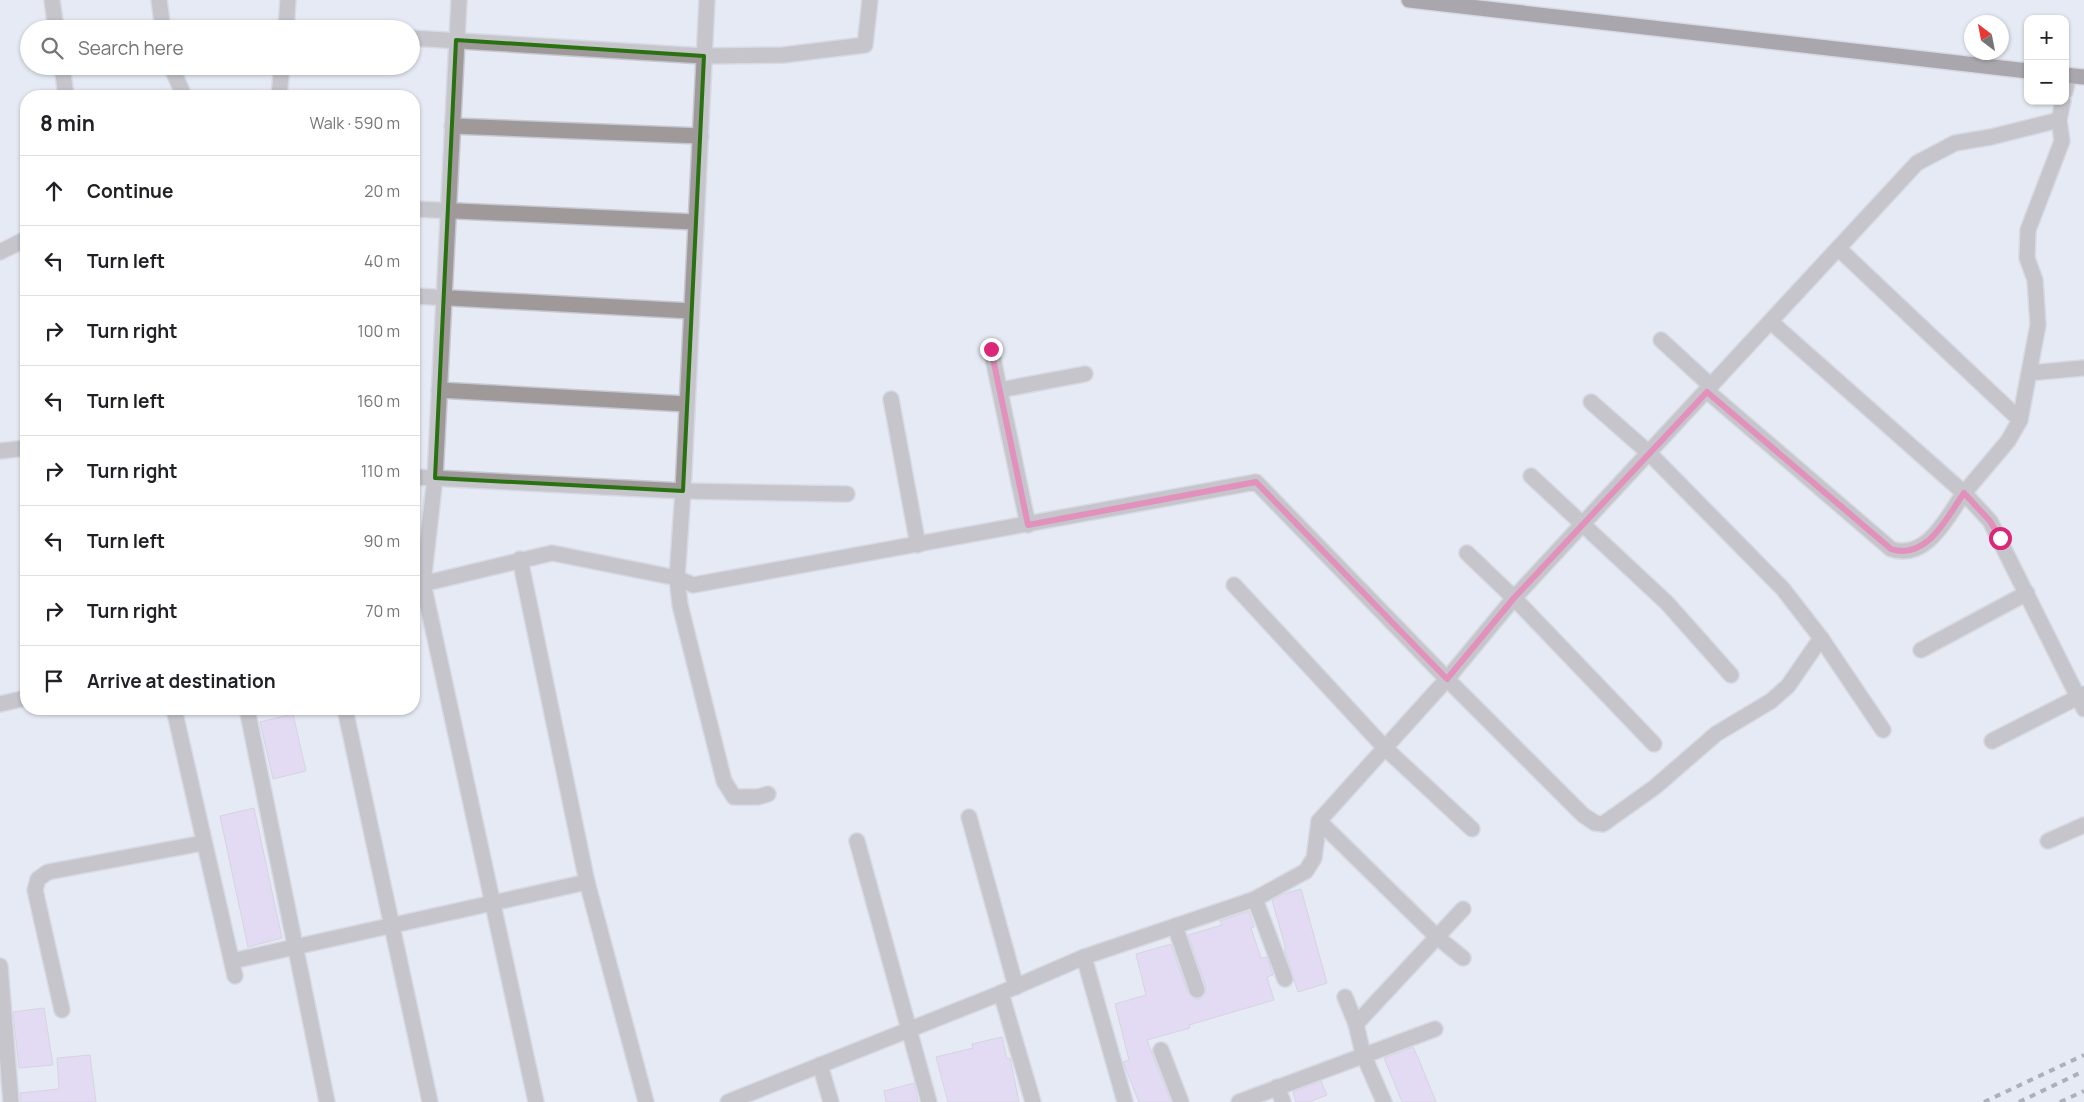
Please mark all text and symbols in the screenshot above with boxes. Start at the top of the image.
north arrow [1964,15,2009,60]
map controls [2024,15,2069,105]
button: + [2024,15,2069,60]
search box [20,20,420,75]
icon: search [38,34,66,62]
text: Search here [78,35,184,61]
button: − [2024,60,2069,105]
text: 8 min [40,109,95,137]
text: Walk · 590 m [309,112,400,134]
icon: ahead [40,177,68,205]
text: Continue [87,178,173,204]
text: 20 m [364,180,400,202]
icon: left [40,247,68,275]
text: Turn left [87,248,165,274]
text: 40 m [364,250,400,272]
icon: right [40,317,68,345]
text: Turn right [87,318,177,344]
text: 100 m [357,320,400,342]
route end [980,338,1003,361]
icon: left [40,387,68,415]
text: Turn left [87,388,165,414]
text: 160 m [357,390,400,412]
icon: right [40,457,68,485]
text: Turn right [87,458,177,484]
text: 110 m [361,460,400,482]
icon: left [40,527,68,555]
route start [1989,527,2012,550]
text: Turn left [87,528,165,554]
text: 90 m [364,530,400,552]
icon: right [40,597,68,625]
text: Turn right [87,598,177,624]
text: 70 m [365,600,400,622]
icon: arrive [40,667,68,695]
text: Arrive at destination [87,668,276,694]

